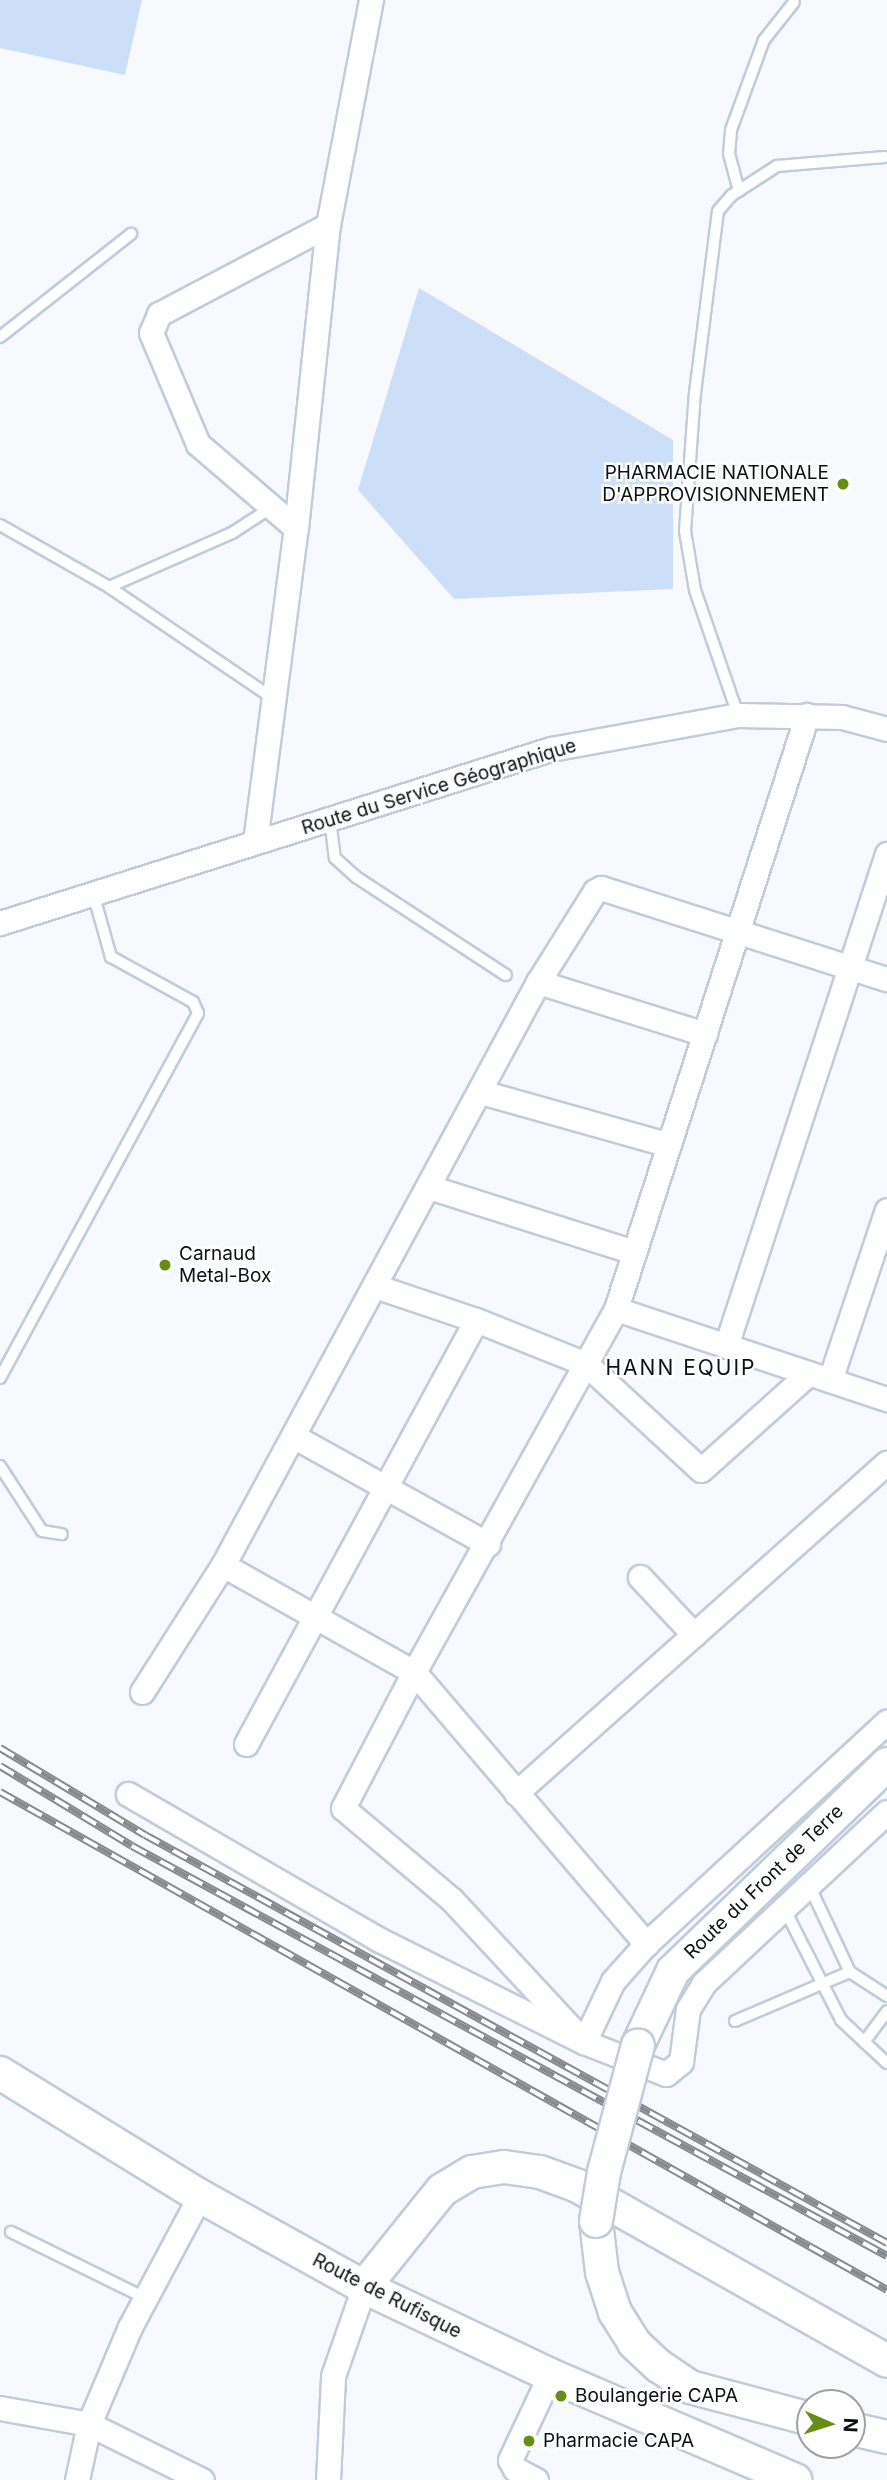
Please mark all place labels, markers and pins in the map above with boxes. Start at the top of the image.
place label: PHARMACIE NATIONALE D'APPROVISIONNEMENT [602,462,829,506]
marker: PHARMACIE NATIONALE D'APPROVISIONNEMENT [835,476,851,492]
place label: Carnaud Metal-Box [179,1243,271,1287]
marker: Carnaud Metal-Box [157,1257,173,1273]
place label: Boulangerie CAPA [575,2385,738,2407]
marker: Boulangerie CAPA [553,2388,569,2404]
place label: Pharmacie CAPA [543,2430,694,2452]
marker: Pharmacie CAPA [521,2433,537,2449]

